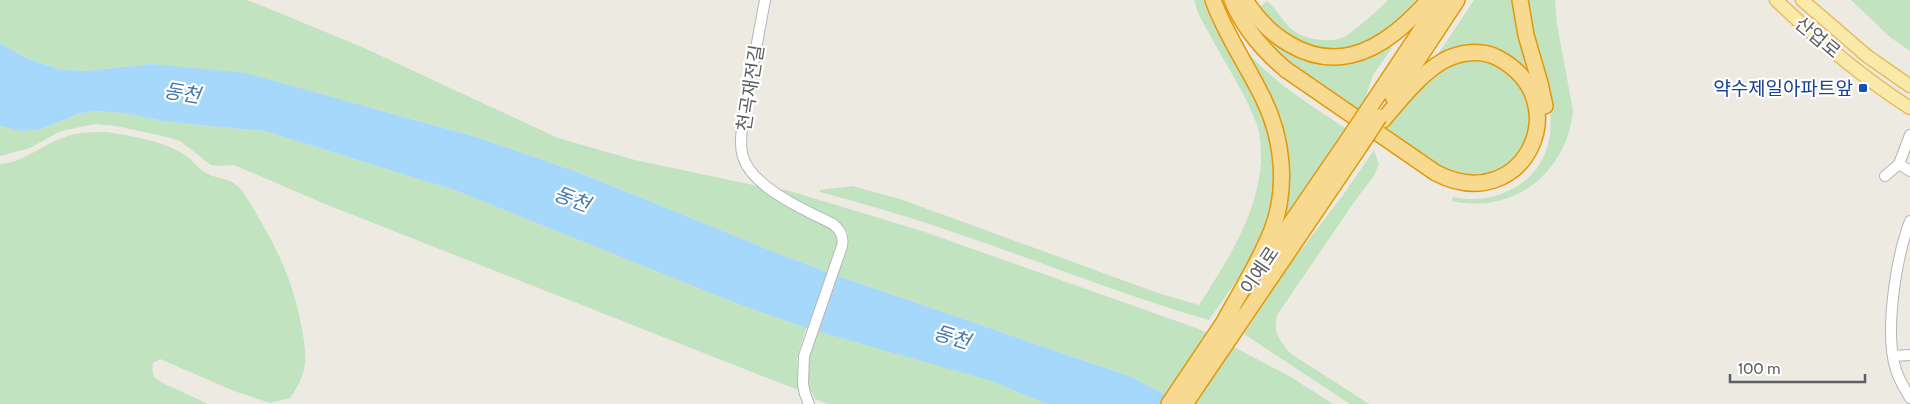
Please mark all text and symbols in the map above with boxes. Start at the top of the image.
street label: 산업로 [1790,12,1845,63]
street label: 천곡재전길 [732,43,769,133]
place label: 약수제일아파트앞 [1713,77,1854,100]
water label: 동천 [162,78,205,108]
marker: 약수제일아파트앞 [1857,82,1869,94]
water label: 동천 [551,181,596,218]
street label: 이예로 [1235,242,1284,298]
water label: 동천 [931,320,976,355]
scale bar [1730,352,1865,384]
text: 100 m [1738,360,1780,378]

